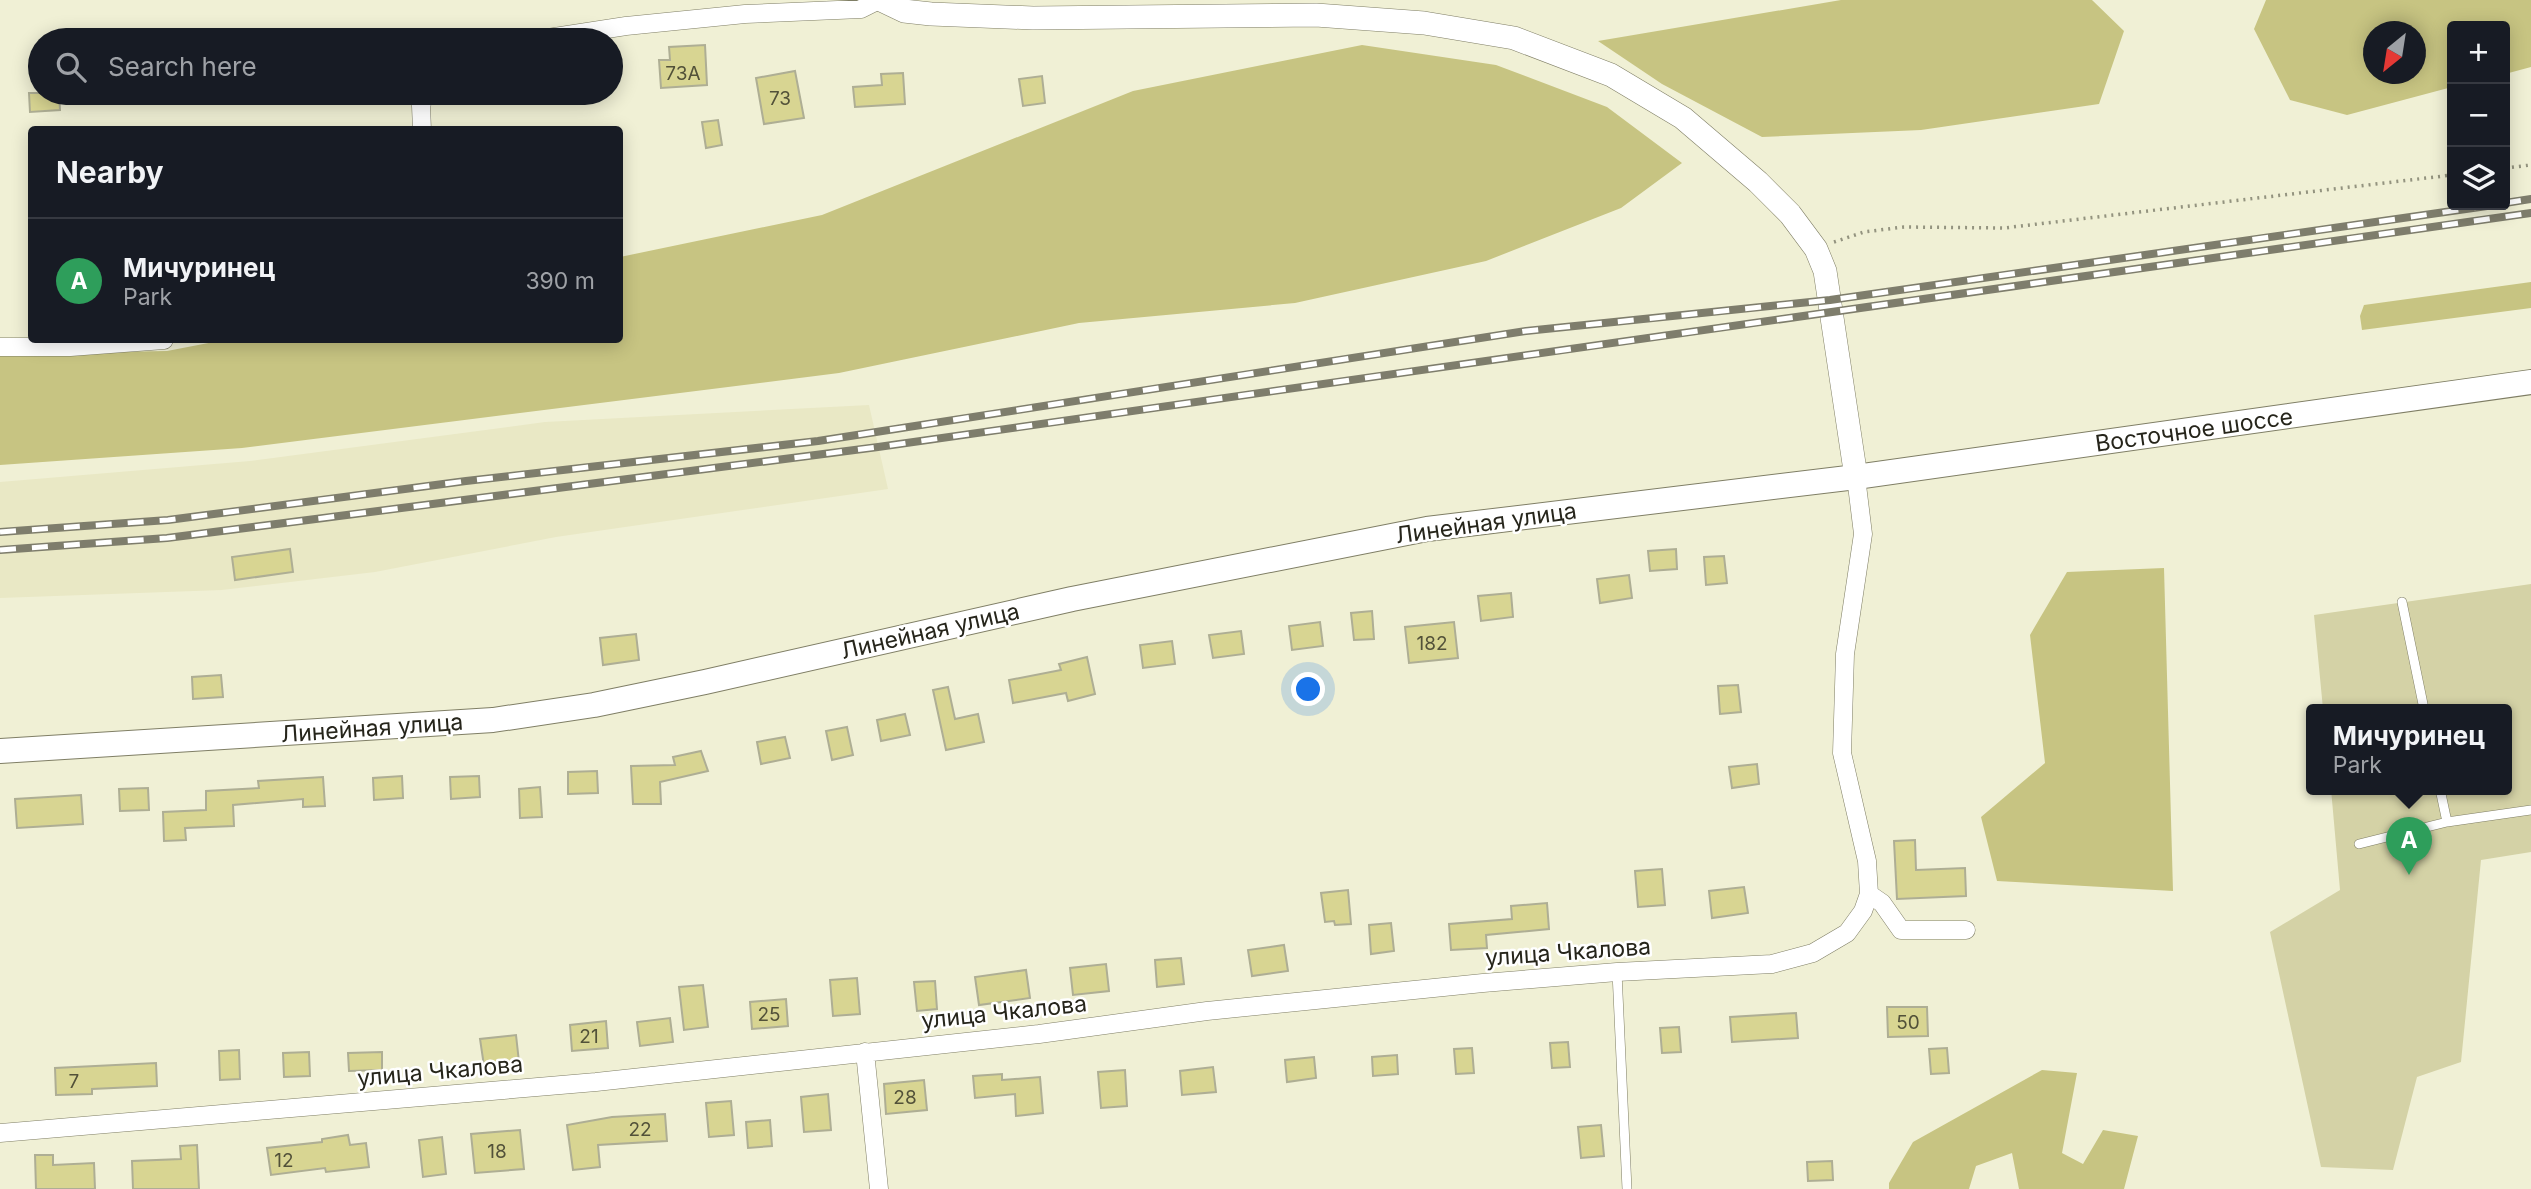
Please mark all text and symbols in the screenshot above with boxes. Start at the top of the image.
north arrow [2363,21,2426,84]
map controls [2447,21,2510,210]
button: + [2447,21,2510,84]
search box [28,28,623,105]
icon: search [52,48,90,86]
text: Search here [108,51,257,82]
house number: 73А [665,62,701,85]
button: − [2447,84,2510,147]
house number: 73 [769,87,791,110]
button: layers [2447,147,2510,210]
text: Nearby [56,154,164,190]
text: Мичуринец [123,252,276,283]
text: A [70,267,88,295]
text: 390 m [525,267,595,295]
text: Park [123,283,172,311]
street label: Восточное шоссе [2093,402,2295,458]
street label: Линейная улица [1394,496,1578,550]
street label: Линейная улица [838,597,1022,665]
house number: 182 [1416,632,1448,655]
your location [1291,672,1325,706]
popup [2306,704,2512,795]
street label: Линейная улица [280,708,464,748]
text: Мичуринец [2333,720,2485,751]
text: Park [2333,751,2382,779]
pin: A [2386,817,2432,875]
street label: улица Чкалова [1484,932,1652,972]
street label: улица Чкалова [920,989,1088,1035]
house number: 25 [757,1003,781,1026]
house number: 50 [1896,1011,1920,1034]
house number: 21 [579,1025,599,1048]
street label: улица Чкалова [356,1050,524,1092]
house number: 7 [69,1070,79,1093]
house number: 28 [893,1086,917,1109]
house number: 22 [628,1118,652,1141]
house number: 18 [487,1140,507,1163]
house number: 12 [274,1149,294,1172]

